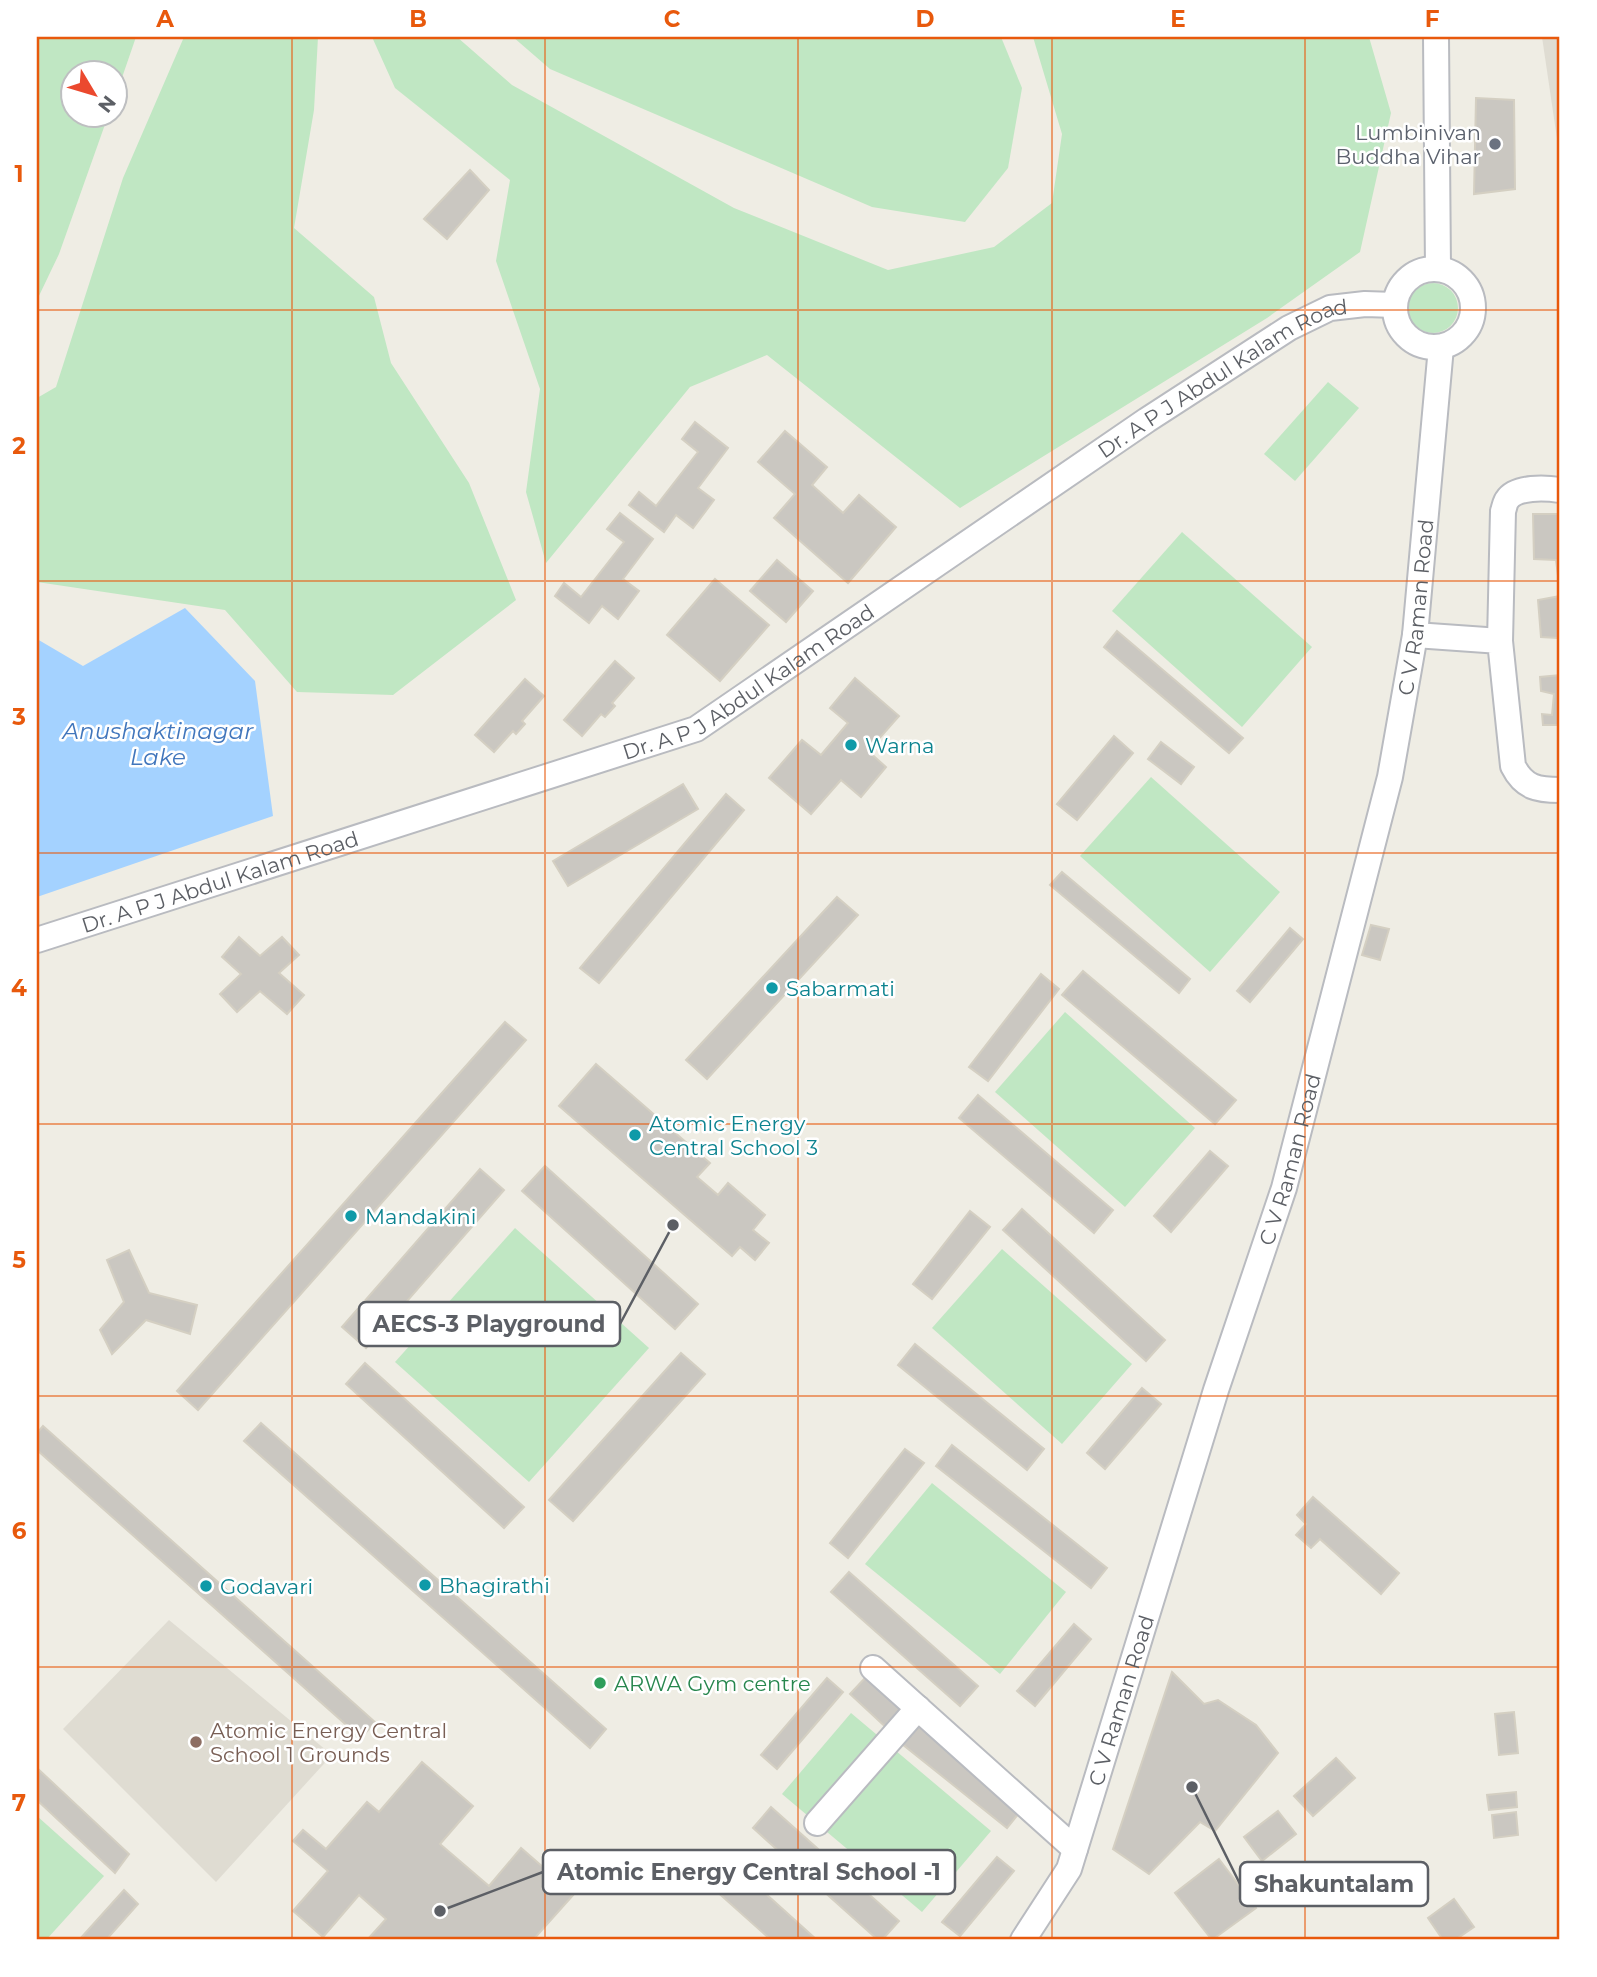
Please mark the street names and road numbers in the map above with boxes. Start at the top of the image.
street label: Dr. A P J Abdul Kalam Road [1093,294,1349,463]
street label: C V Raman Road [1392,518,1438,697]
street label: Dr. A P J Abdul Kalam Road [619,598,879,764]
street label: Dr. A P J Abdul Kalam Road [78,825,361,937]
street label: C V Raman Road [1253,1071,1326,1248]
street label: C V Raman Road [1083,1612,1159,1789]

